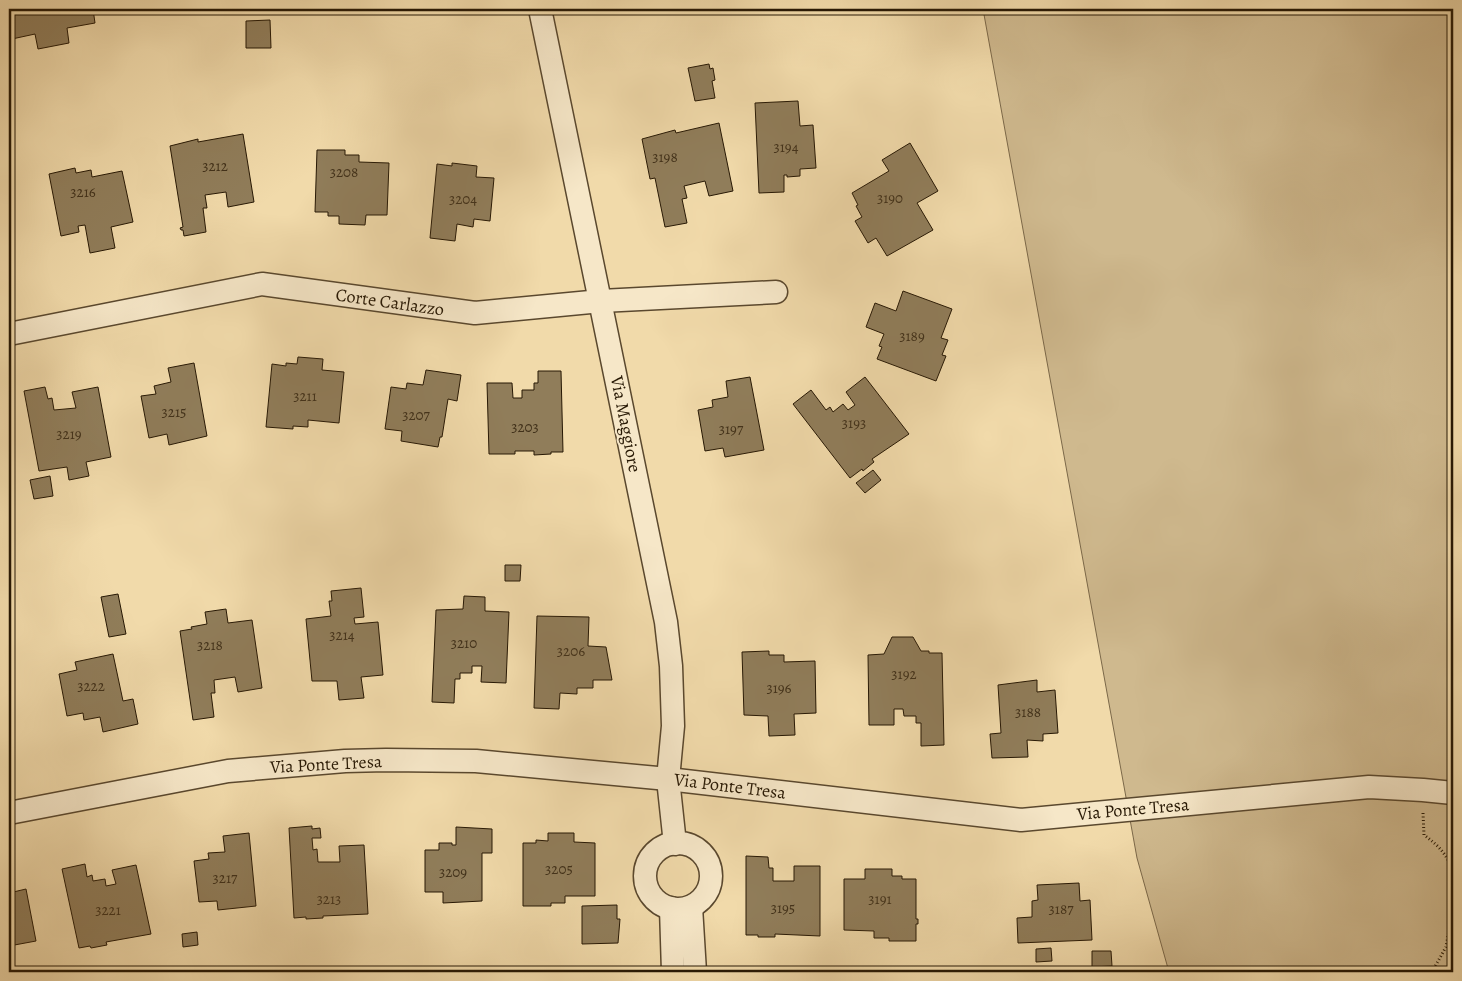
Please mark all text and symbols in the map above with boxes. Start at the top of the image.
house number: 3194 [774,137,799,157]
house number: 3198 [652,147,678,167]
house number: 3212 [202,156,228,176]
house number: 3208 [330,162,358,182]
house number: 3216 [70,182,96,202]
house number: 3190 [877,188,903,208]
house number: 3204 [449,189,477,209]
street label: Corte Carlazzo [334,283,446,321]
house number: 3189 [899,326,925,346]
street label: Via Maggiore [605,373,647,474]
house number: 3211 [293,386,317,406]
house number: 3215 [162,402,186,422]
house number: 3207 [402,405,431,425]
house number: 3193 [842,413,866,433]
house number: 3203 [511,417,539,437]
house number: 3197 [719,419,744,439]
house number: 3219 [56,424,82,444]
house number: 3214 [329,625,355,645]
house number: 3210 [451,633,477,653]
house number: 3218 [197,635,223,655]
house number: 3206 [557,641,585,661]
house number: 3192 [891,664,917,684]
house number: 3222 [77,676,105,696]
house number: 3196 [766,678,792,698]
house number: 3188 [1015,702,1041,722]
street label: Via Ponte Tresa [268,749,383,779]
street label: Via Ponte Tresa [672,767,788,805]
street label: Via Ponte Tresa [1075,792,1191,826]
house number: 3205 [545,859,573,879]
house number: 3209 [439,862,467,882]
house number: 3217 [213,868,238,888]
house number: 3213 [317,889,341,909]
house number: 3191 [868,889,892,909]
house number: 3195 [771,898,795,918]
house number: 3187 [1049,899,1074,919]
house number: 3221 [95,900,121,920]

